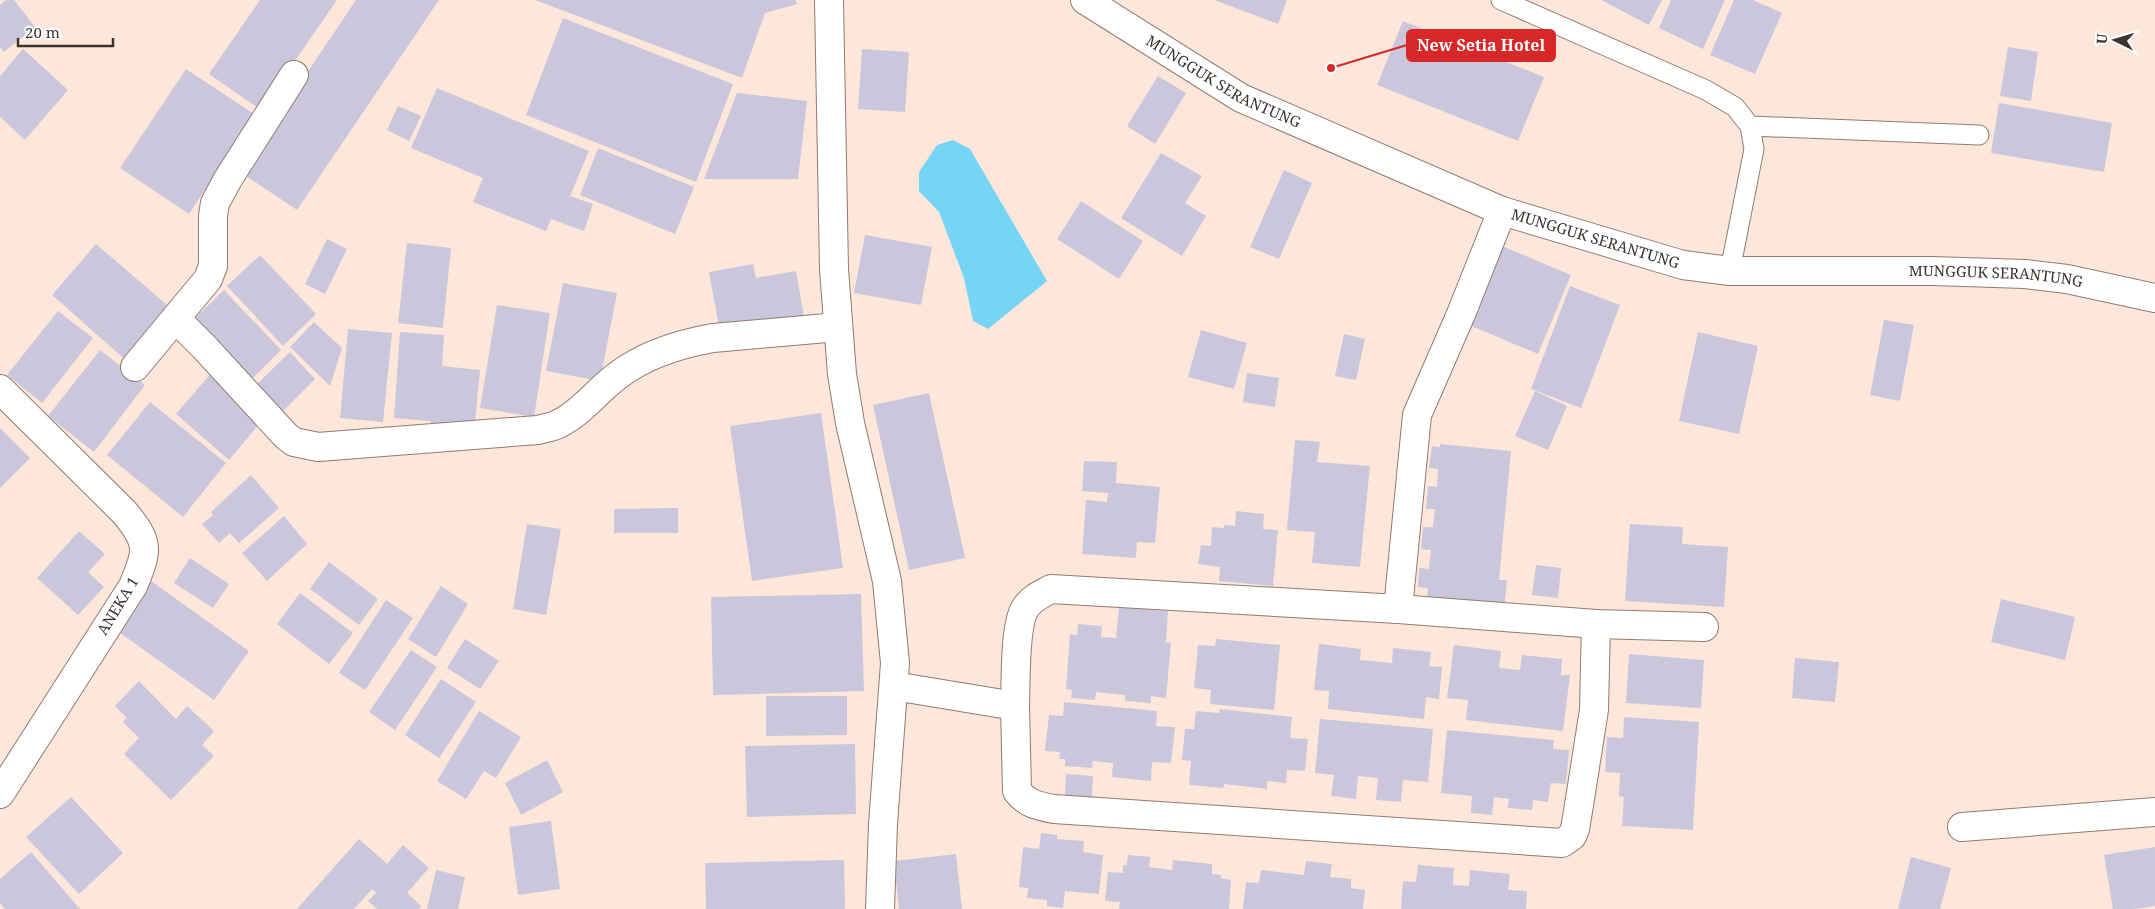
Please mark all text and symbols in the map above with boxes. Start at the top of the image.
scale bar [18,15,112,47]
north arrow [2090,15,2140,65]
text: 20 m [25,22,60,42]
street label: MUNGGUK SERANTUNG [1143,30,1304,132]
callout: New Setia Hotel [1407,30,1555,61]
text: U [2092,32,2112,45]
text: New Setia Hotel [1417,34,1545,56]
street label: MUNGGUK SERANTUNG [1509,203,1682,272]
street label: MUNGGUK SERANTUNG [1909,260,2085,291]
street label: ANEKA 1 [92,573,142,638]

